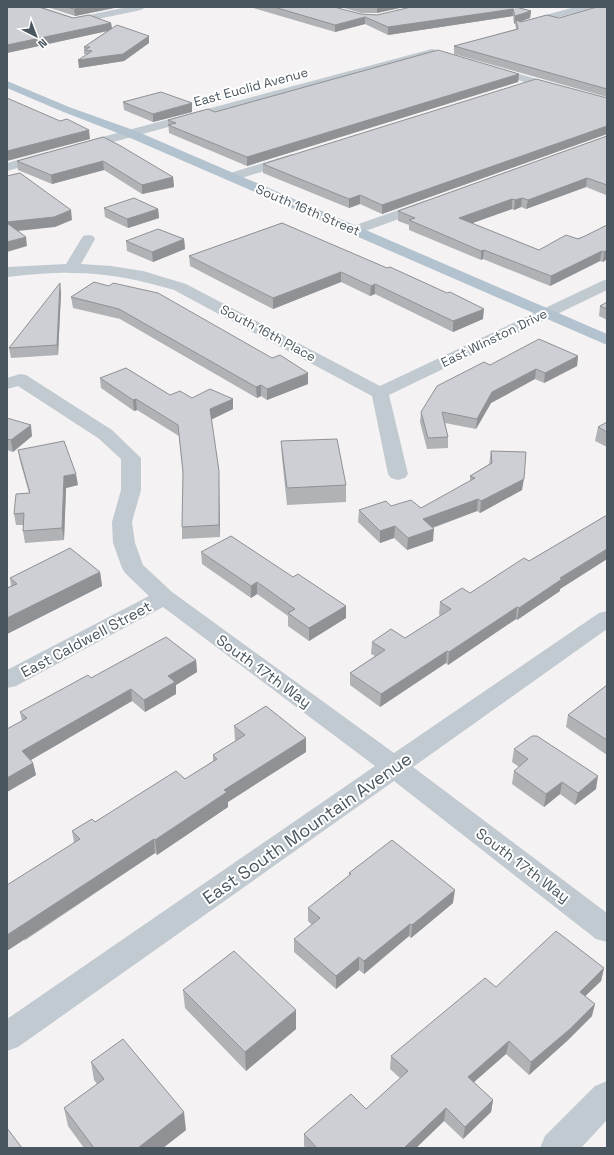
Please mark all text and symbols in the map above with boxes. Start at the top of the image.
north arrow [16,16,56,56]
text: N [35,36,50,51]
street label: East Euclid Avenue [192,64,310,110]
street label: South 16th Street [253,180,363,240]
street label: South 16th Place [217,301,319,365]
street label: East Winston Drive [438,305,550,371]
street label: East Caldwell Street [18,597,155,681]
street label: South 17th Way [213,630,315,712]
street label: East South Mountain Avenue [198,747,416,909]
street label: South 17th Way [472,823,574,907]

